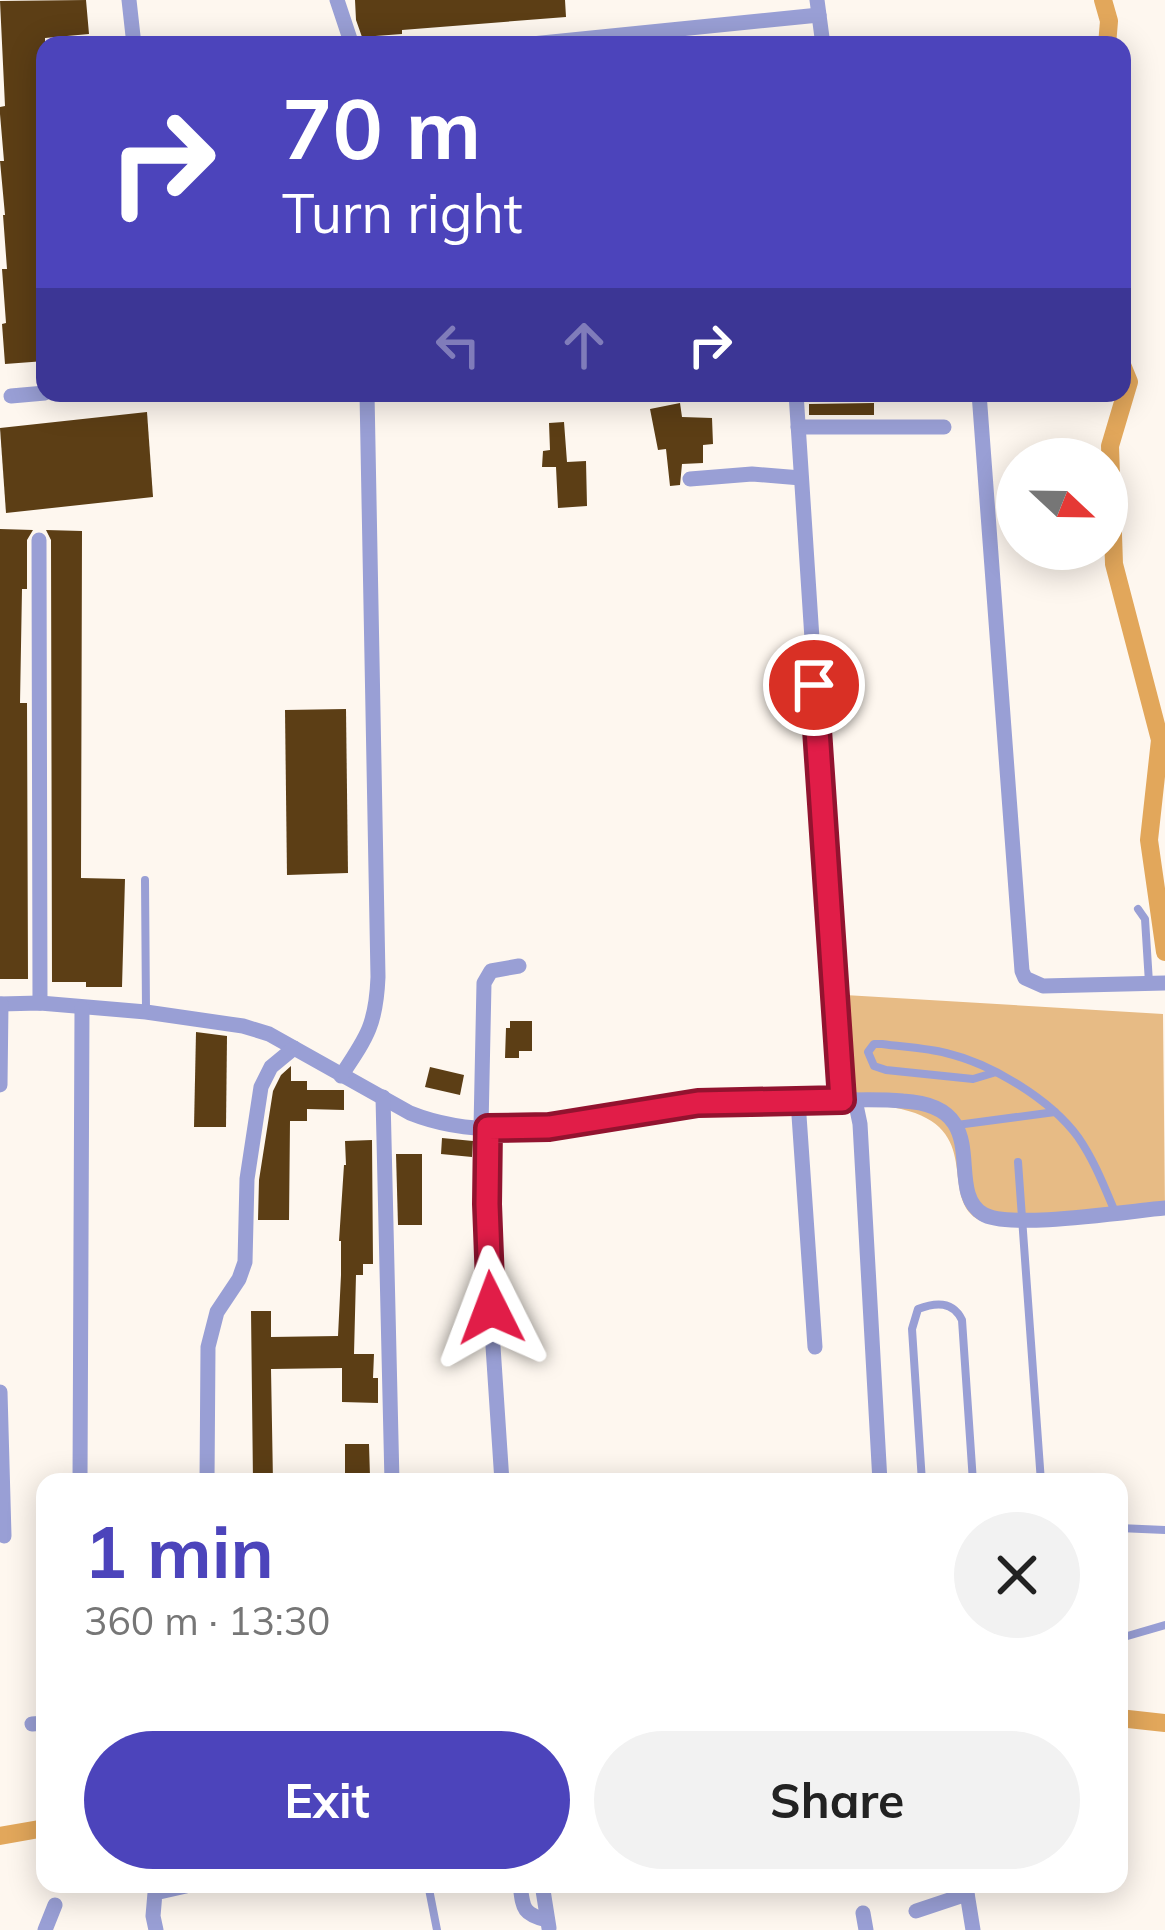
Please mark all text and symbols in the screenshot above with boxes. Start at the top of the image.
text: 70 m [282,75,481,180]
icon: right [84,84,240,240]
text: Turn right [282,179,523,247]
icon: left [425,312,491,378]
icon: ahead [551,312,617,378]
icon: right [677,312,743,378]
north arrow [996,438,1128,570]
map controls [996,438,1128,570]
pin [763,634,865,736]
icon: arrive [781,652,847,718]
position arrow [428,1245,554,1371]
text: 1 min [84,1506,274,1596]
button: close [954,1512,1080,1638]
text: 360 m · 13:30 [84,1596,330,1645]
button: Exit [84,1731,570,1869]
button: Share [594,1731,1080,1869]

